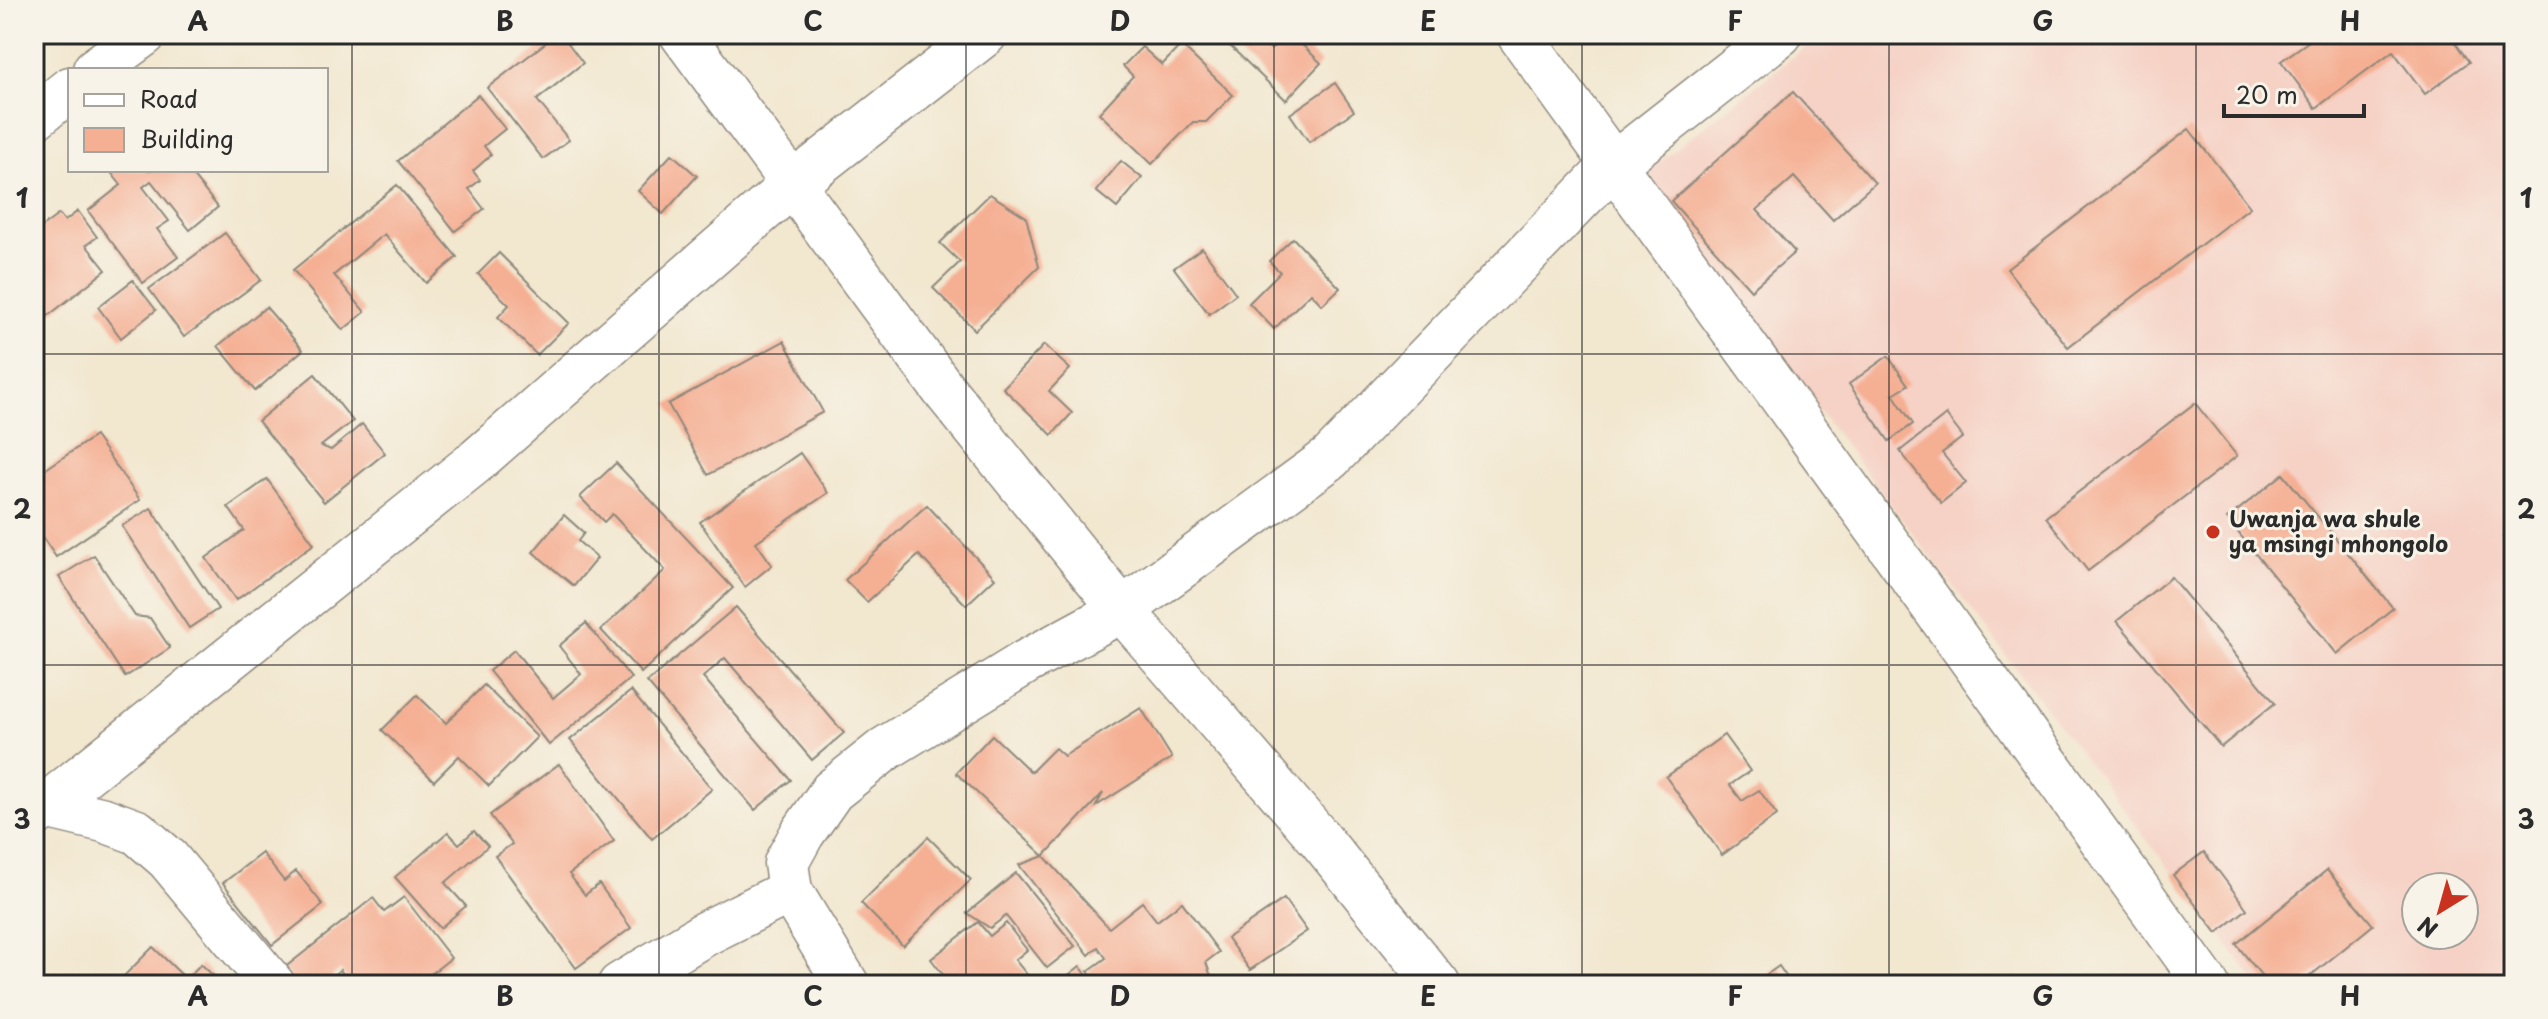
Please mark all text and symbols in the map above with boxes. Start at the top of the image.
text: A [188,1,208,40]
text: B [496,1,514,40]
text: C [803,1,823,40]
text: D [1110,1,1130,40]
text: E [1420,1,1436,40]
text: F [1727,1,1743,40]
text: G [2032,1,2054,40]
text: H [2340,1,2360,40]
legend [68,68,328,172]
scale bar [2224,68,2364,118]
text: 20 m [2236,76,2298,112]
text: Road [140,80,198,116]
text: Building [140,120,234,156]
text: 1 [16,178,28,217]
text: 1 [2520,178,2532,217]
text: 2 [13,489,31,528]
text: 2 [2517,489,2535,528]
place label: Uwanja wa shule ya msingi mhongolo [2229,501,2448,559]
marker: Uwanja wa shule ya msingi mhongolo [2204,523,2222,541]
text: 3 [13,799,31,838]
text: 3 [2517,799,2535,838]
north arrow [2400,871,2480,951]
text: N [2410,910,2444,947]
text: A [188,976,208,1015]
text: B [496,976,514,1015]
text: C [803,976,823,1015]
text: D [1110,976,1130,1015]
text: E [1420,976,1436,1015]
text: F [1727,976,1743,1015]
text: G [2032,976,2054,1015]
text: H [2340,976,2360,1015]

